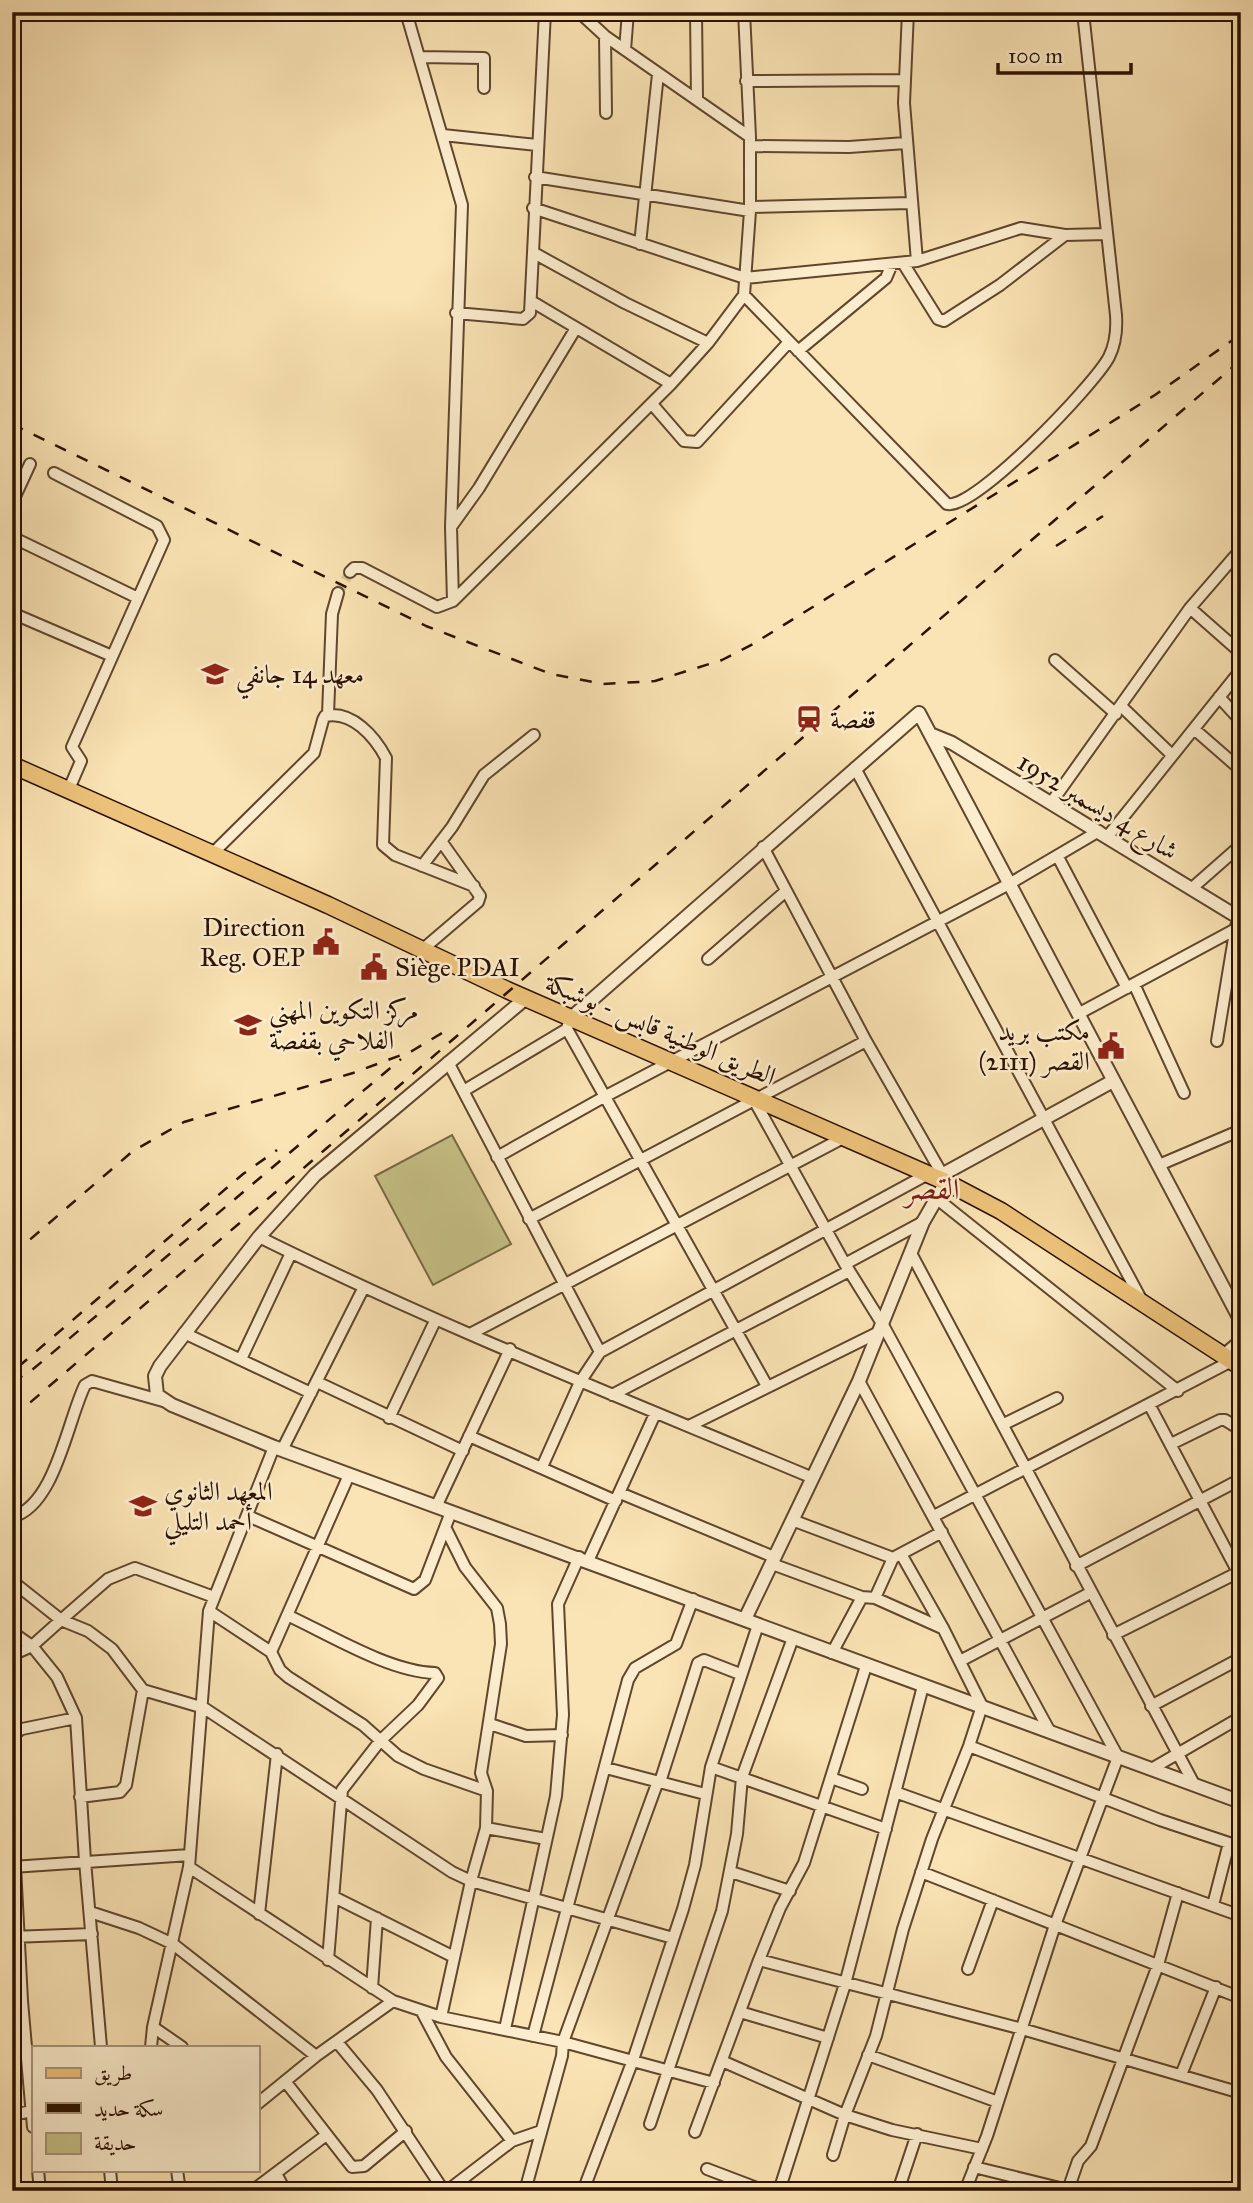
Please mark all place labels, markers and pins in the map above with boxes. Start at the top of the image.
place label: معهد 14 جانفي [236,658,364,700]
school or university icon: معهد 14 جانفي [200,659,230,689]
place label: قفصة [830,703,876,735]
station icon: قفصة [794,704,824,734]
place label: Direction Reg. OEP [200,911,305,973]
public building icon: Direction Reg. OEP [311,927,341,957]
place label: Siège PDAI [395,951,520,983]
public building icon: Siège PDAI [359,952,389,982]
place label: مركز التكوين المهني الفلاحي بقفصة [269,994,419,1062]
school or university icon: مركز التكوين المهني الفلاحي بقفصة [233,1010,263,1040]
place label: مكتب بريد القصر (2111) [979,1015,1090,1078]
public building icon: مكتب بريد القصر (2111) [1096,1031,1126,1061]
place label: المعهد الثانوي أحمد التليلي [164,1475,273,1546]
school or university icon: المعهد الثانوي أحمد التليلي [128,1491,158,1521]

